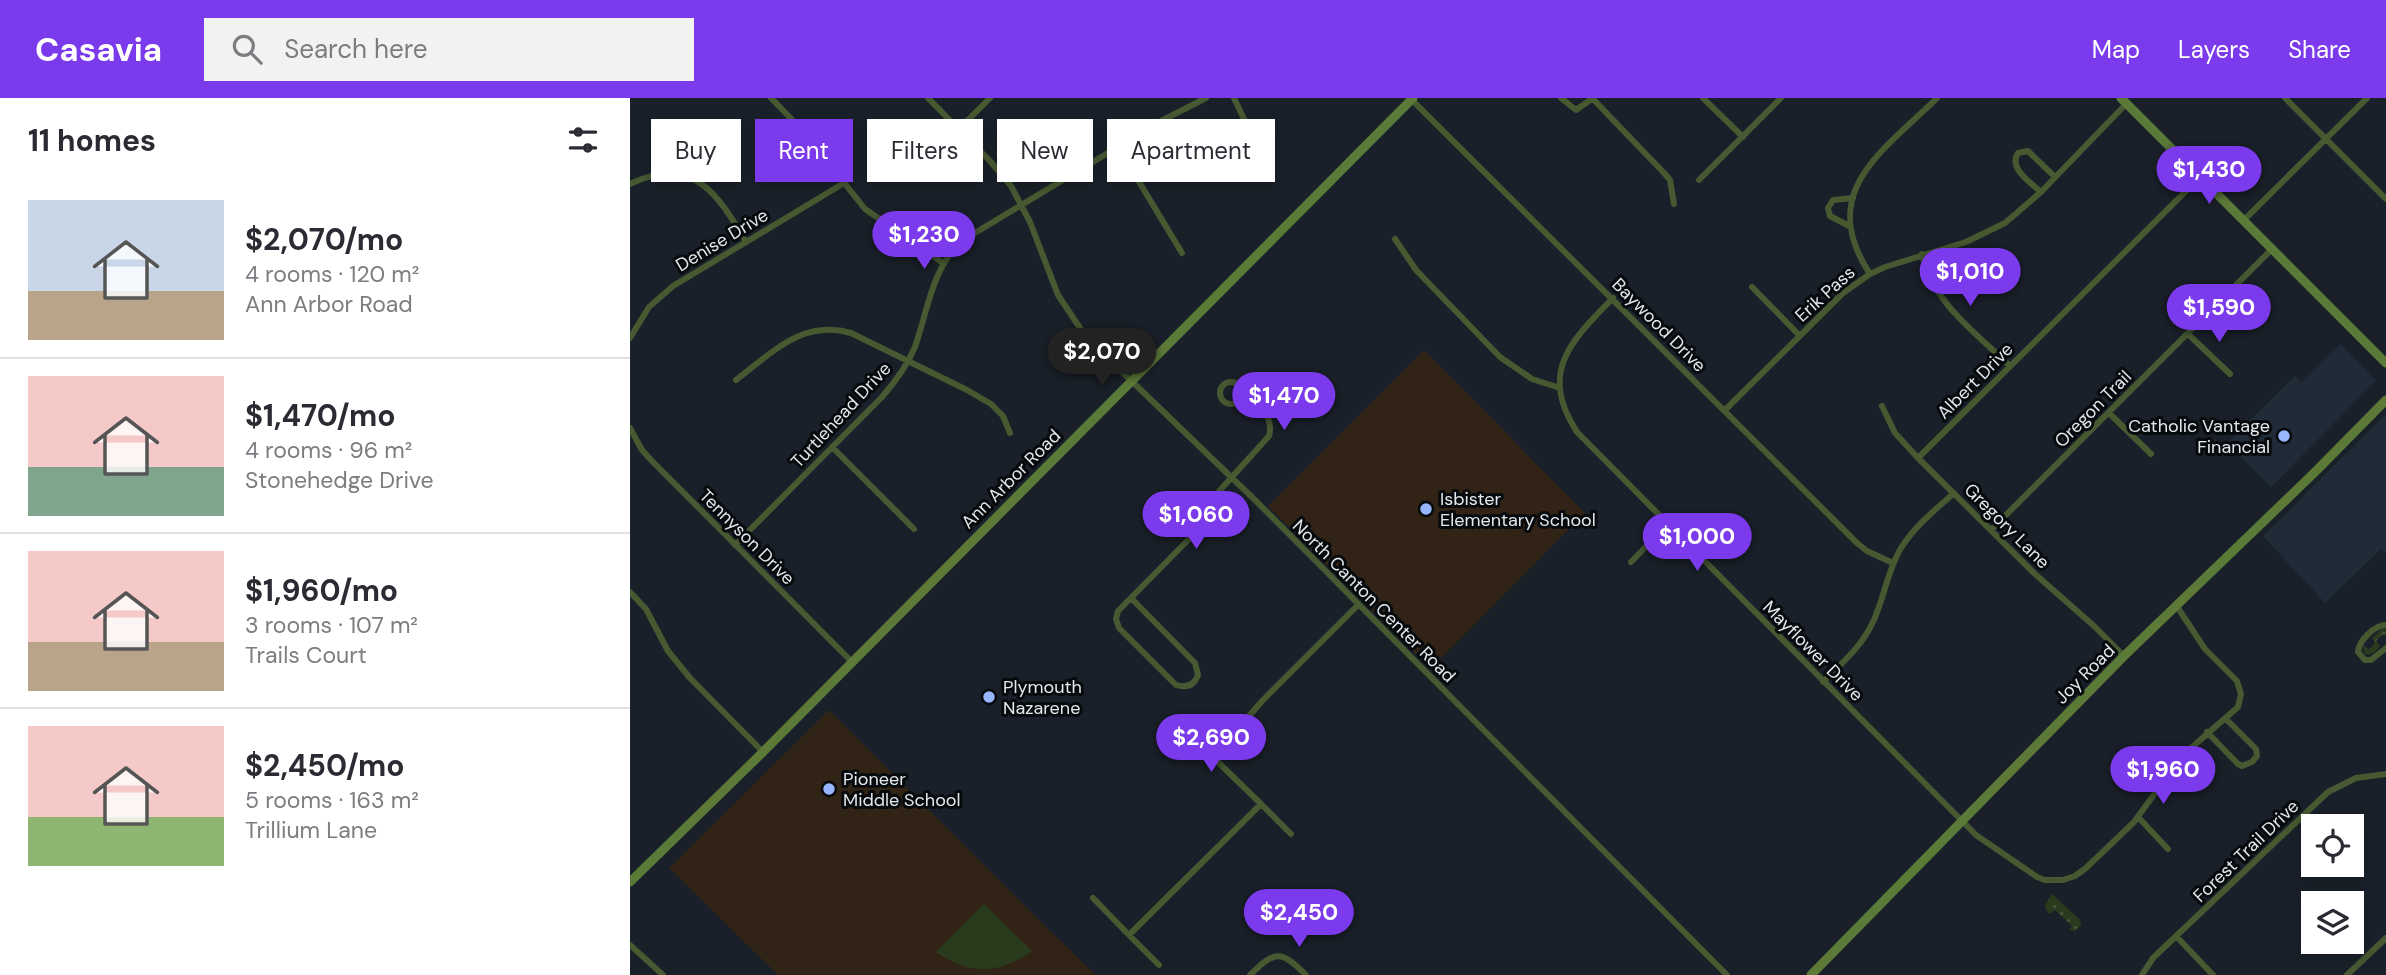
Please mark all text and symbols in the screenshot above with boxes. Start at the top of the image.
search box [204,18,694,81]
text: Casavia [35,28,162,71]
icon: search [228,30,266,68]
text: Search here [284,32,428,66]
text: Map [2092,34,2140,65]
text: Layers [2178,34,2250,65]
text: Share [2288,34,2351,65]
chip: Buy [651,119,741,182]
chip: Rent [755,119,853,182]
chip: Filters [867,119,983,182]
chip: New [997,119,1093,182]
chip: Apartment [1107,119,1275,182]
text: 11 homes [28,121,156,160]
icon: filters [564,121,602,159]
pin: $1,430 [2152,146,2266,206]
text: $1,430 [2173,154,2245,184]
street label: Denise Drive [671,203,773,277]
pin: $1,230 [867,212,981,271]
text: $1,230 [888,219,960,249]
text: $2,070/mo [245,220,403,259]
icon: home [84,228,168,312]
pin: $1,010 [1913,248,2027,308]
text: $1,010 [1936,256,2004,286]
text: 4 rooms · 120 m² [245,259,419,289]
street label: Erik Pass [1790,261,1860,327]
street label: Baywood Drive [1607,273,1711,377]
pin: $1,590 [2162,285,2276,344]
text: Ann Arbor Road [245,289,413,319]
text: $1,590 [2183,292,2255,322]
pin: $2,070 [1045,328,1159,388]
text: $2,070 [1063,336,1141,366]
street label: Albert Drive [1932,338,2018,424]
street label: Turtlehead Drive [786,357,896,473]
street label: Oregon Trail [2049,365,2137,453]
pin: $1,470 [1227,372,1341,432]
text: $1,470 [1248,380,1320,410]
text: $1,470/mo [245,396,396,435]
icon: home [84,404,168,488]
place label: Catholic Vantage Financial [2128,414,2270,459]
street label: Ann Arbor Road [956,424,1066,534]
marker: Catholic Vantage Financial [2276,428,2292,444]
text: 4 rooms · 96 m² [245,435,412,465]
text: Stonehedge Drive [245,465,434,495]
street label: Gregory Lane [1959,478,2055,574]
street label: Tennyson Drive [694,484,800,590]
place label: Isbister Elementary School [1440,487,1596,532]
pin: $1,060 [1139,491,1253,551]
text: $1,060 [1159,499,1233,529]
marker: Isbister Elementary School [1418,501,1434,517]
street label: North Canton Center Road [1287,514,1461,688]
pin: $1,000 [1640,514,1754,573]
text: $1,000 [1659,521,1735,551]
text: $1,960/mo [245,571,398,610]
icon: home [84,579,168,663]
street label: Mayflower Drive [1758,596,1868,706]
text: 3 rooms · 107 m² [245,610,418,640]
street label: Joy Road [2050,639,2120,709]
text: Trails Court [245,640,367,670]
place label: Plymouth Nazarene [1003,675,1082,720]
marker: Plymouth Nazarene [981,689,997,705]
pin: $2,690 [1154,714,1268,774]
text: $2,690 [1172,722,1250,752]
text: $2,450/mo [245,746,405,785]
pin: $1,960 [2106,746,2220,806]
icon: home [84,754,168,838]
text: $1,960 [2126,754,2200,784]
place label: Pioneer Middle School [843,767,961,812]
marker: Pioneer Middle School [821,781,837,797]
text: 5 rooms · 163 m² [245,785,419,815]
street label: Forest Trail Drive [2188,794,2304,908]
map controls [2301,814,2364,954]
button: locate [2301,814,2364,877]
text: Trillium Lane [245,815,377,845]
pin: $2,450 [1242,890,1356,949]
button: layers [2301,891,2364,954]
text: $2,450 [1260,897,1338,927]

